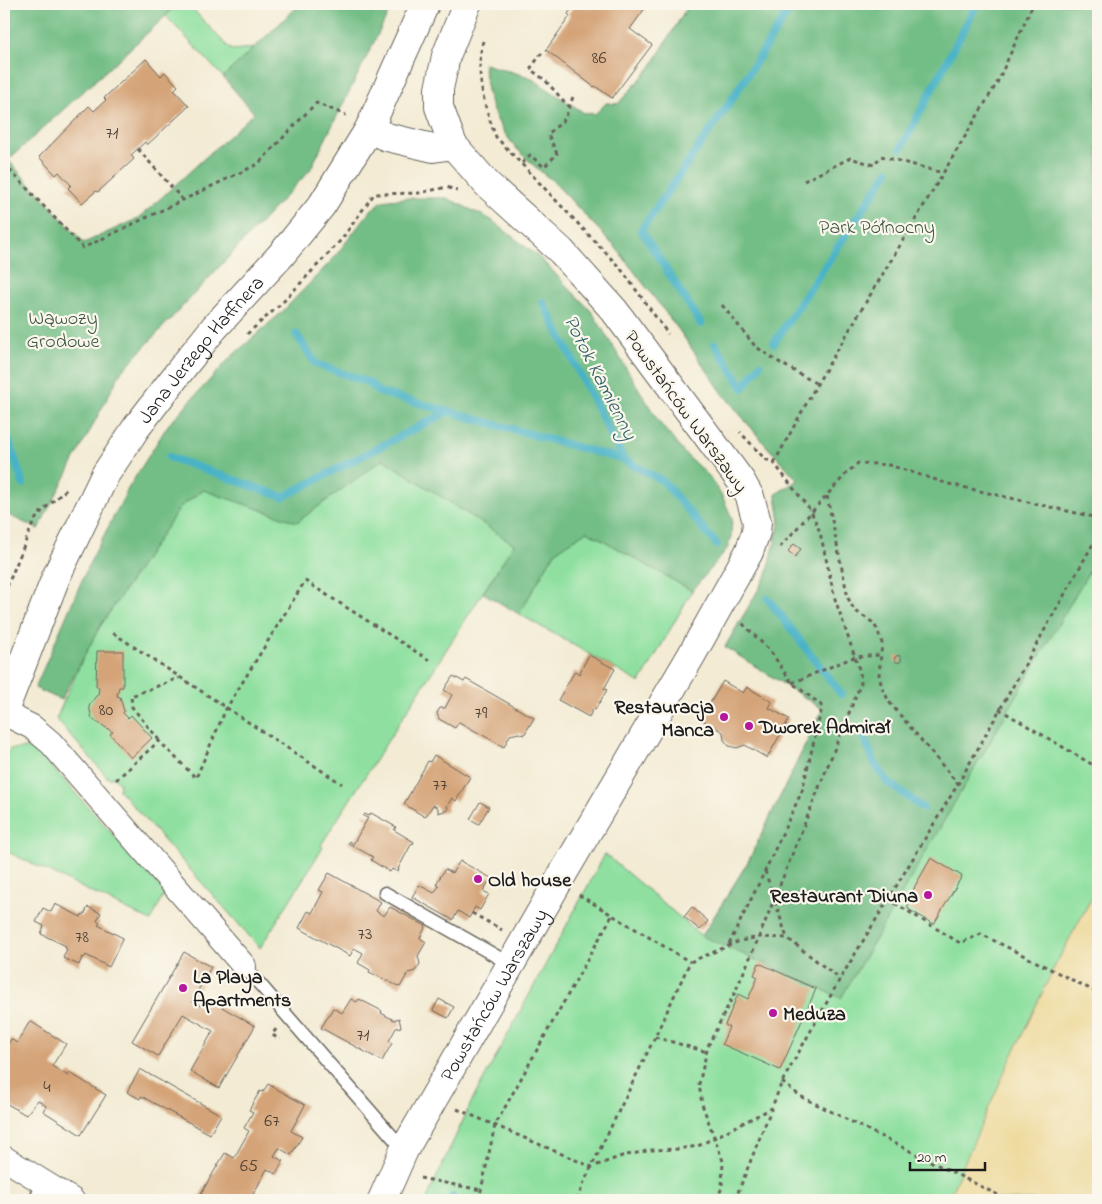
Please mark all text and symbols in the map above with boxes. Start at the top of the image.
house number: 86 [592,46,606,72]
house number: 71 [105,121,119,147]
park label: Park Północny [819,214,935,243]
street label: Jana Jerzego Haffnera [132,270,272,431]
park label: Wąwozy Grodowe [27,305,99,357]
water label: Potok Kamienny [555,310,644,446]
street label: Powstańców Warszawy [616,325,754,500]
place label: Restauracja Manca [614,694,714,746]
house number: 80 [99,698,113,724]
house number: 79 [475,701,488,727]
marker: Restauracja Manca [718,711,730,723]
place label: Dworek Admirał [758,714,892,743]
marker: Dworek Admirał [743,720,755,732]
house number: 77 [433,773,448,799]
place label: Old house [488,867,572,896]
marker: Old house [472,873,484,885]
place label: Restaurant Diuna [770,883,918,912]
marker: Restaurant Diuna [922,889,934,901]
street label: Powstańców Warszawy [434,904,557,1088]
house number: 73 [358,922,372,948]
house number: 78 [75,925,89,951]
place label: La Playa Apartments [193,964,291,1016]
marker: La Playa Apartments [177,982,189,994]
place label: Meduza [783,1001,846,1030]
marker: Meduza [767,1007,779,1019]
house number: 71 [356,1023,370,1049]
house number: 4 [43,1075,51,1101]
house number: 67 [264,1109,280,1135]
scale bar [910,1139,984,1171]
text: 20 m [917,1147,947,1169]
house number: 65 [240,1154,258,1180]

